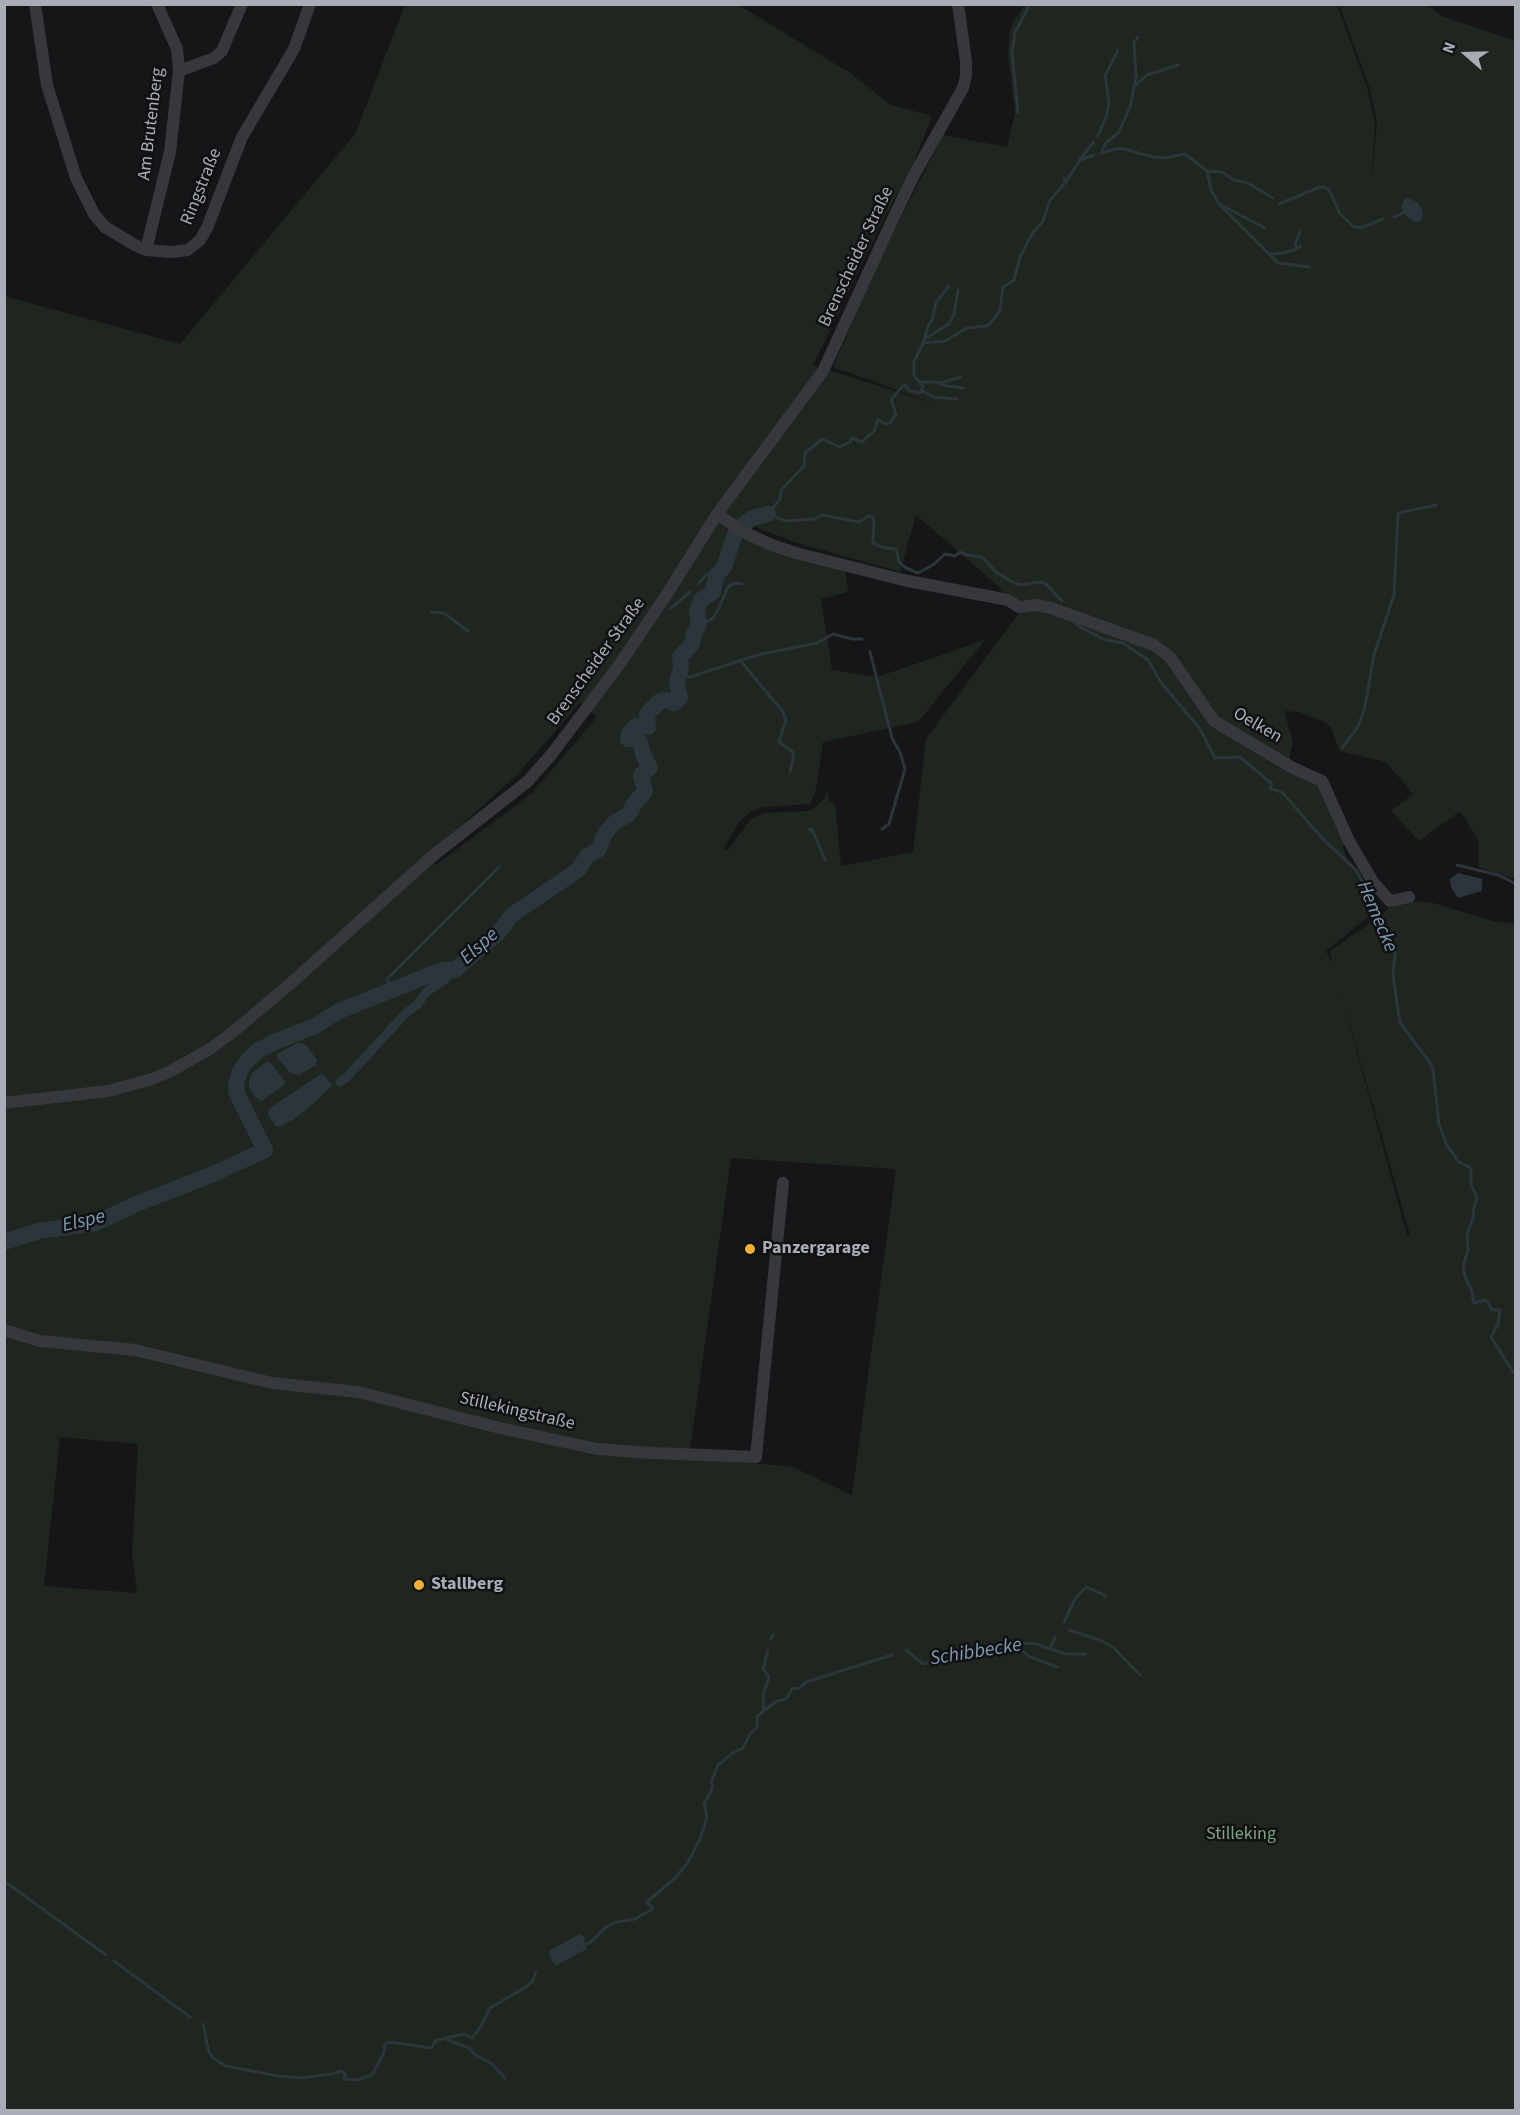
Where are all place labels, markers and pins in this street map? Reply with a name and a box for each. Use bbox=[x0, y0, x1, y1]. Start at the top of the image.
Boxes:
place label: Panzergarage bbox=[762, 1238, 870, 1260]
marker: Panzergarage bbox=[743, 1242, 757, 1256]
place label: Stallberg bbox=[431, 1574, 503, 1596]
marker: Stallberg bbox=[412, 1578, 426, 1592]

